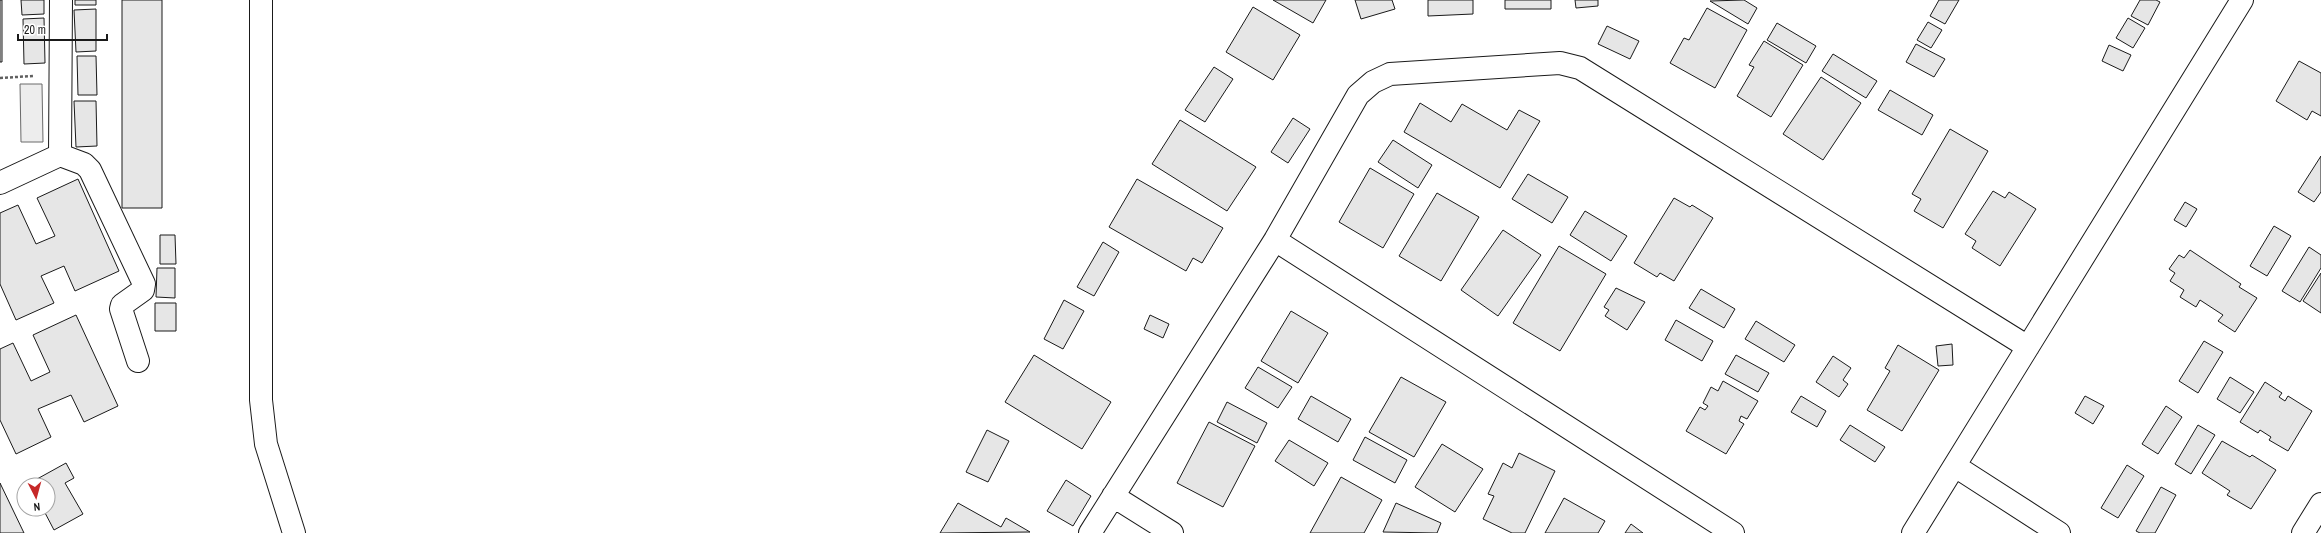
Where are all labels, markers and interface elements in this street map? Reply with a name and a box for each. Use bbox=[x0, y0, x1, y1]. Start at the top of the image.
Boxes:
scale bar bbox=[18, 16, 107, 42]
text: 20 m bbox=[24, 22, 46, 38]
north arrow bbox=[16, 477, 56, 517]
text: N bbox=[33, 500, 41, 514]

